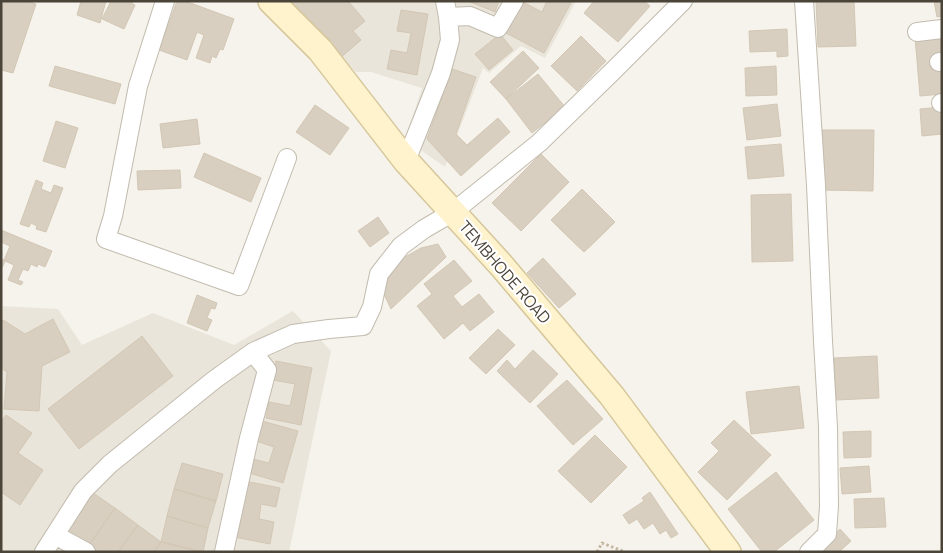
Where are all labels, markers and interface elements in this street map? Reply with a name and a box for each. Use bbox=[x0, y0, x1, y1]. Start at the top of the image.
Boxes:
street label: TEMBHODE ROAD bbox=[454, 216, 556, 328]

